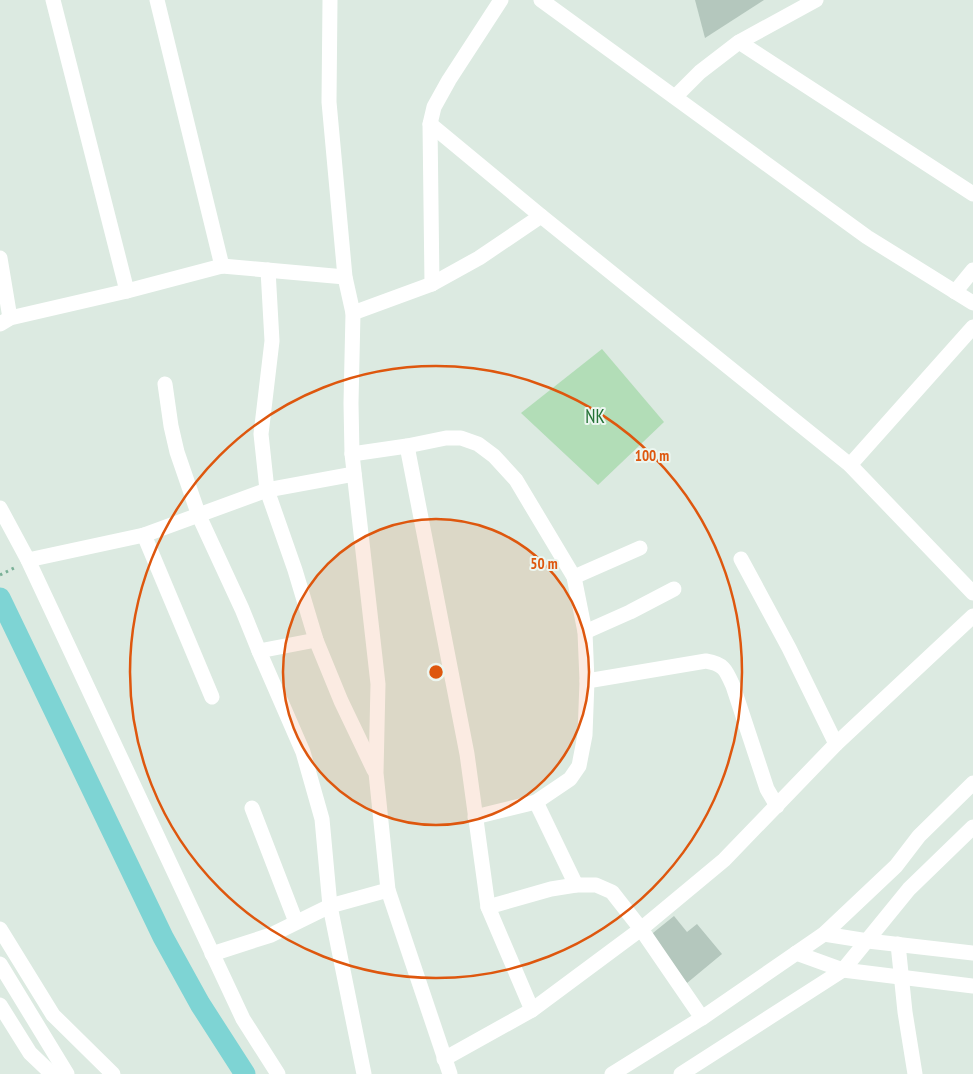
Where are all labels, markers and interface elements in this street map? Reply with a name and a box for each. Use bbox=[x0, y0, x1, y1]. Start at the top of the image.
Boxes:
park label: NK bbox=[585, 404, 605, 428]
text: 100 m bbox=[635, 446, 669, 465]
text: 50 m bbox=[530, 554, 558, 573]
centre of rings bbox=[427, 663, 445, 681]

